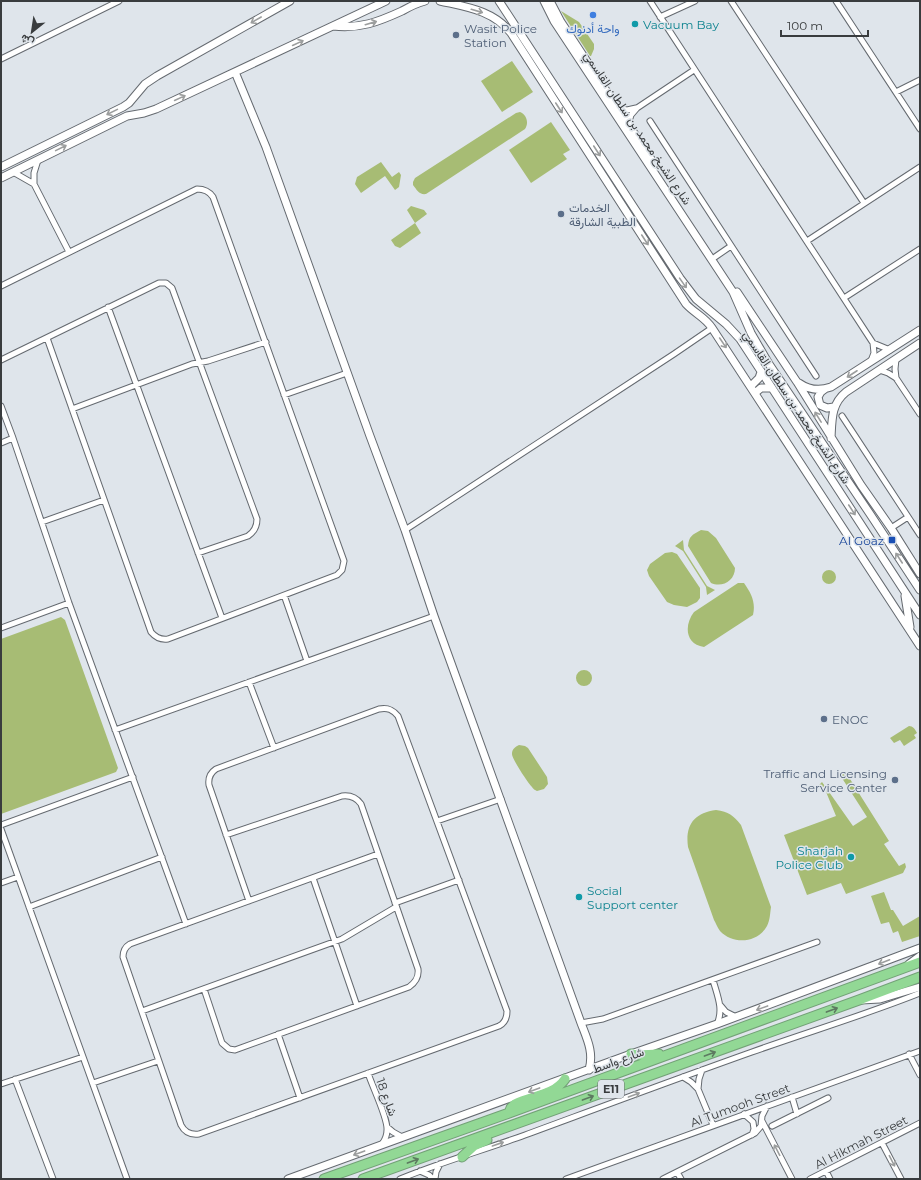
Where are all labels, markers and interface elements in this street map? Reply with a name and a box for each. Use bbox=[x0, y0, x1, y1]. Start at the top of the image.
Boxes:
one-way arrow bbox=[471, 8, 484, 15]
marker: واحة أدنوك bbox=[588, 10, 598, 20]
north arrow bbox=[12, 12, 52, 52]
scale bar bbox=[781, 12, 868, 38]
one-way arrow bbox=[250, 17, 262, 25]
place label: Vacuum Bay bbox=[643, 17, 719, 32]
text: 100 m bbox=[787, 18, 823, 33]
one-way arrow bbox=[364, 19, 377, 26]
marker: Vacuum Bay bbox=[630, 19, 640, 29]
place label: Wasit Police Station bbox=[464, 21, 537, 50]
place label: واحة أدنوك bbox=[566, 21, 620, 37]
marker: Wasit Police Station bbox=[451, 30, 461, 40]
text: ش bbox=[18, 31, 36, 50]
one-way arrow bbox=[291, 38, 303, 46]
street label: شارع الشيخ محمد بن سلطان القاسمي bbox=[578, 48, 695, 209]
one-way arrow bbox=[174, 94, 186, 101]
one-way arrow bbox=[555, 102, 563, 113]
one-way arrow bbox=[106, 109, 118, 116]
one-way arrow bbox=[55, 144, 67, 152]
one-way arrow bbox=[593, 145, 601, 157]
place label: الخدمات الطبية الشارقة bbox=[569, 200, 636, 230]
marker: الخدمات الطبية الشارقة bbox=[556, 209, 566, 219]
one-way arrow bbox=[641, 235, 649, 246]
one-way arrow bbox=[679, 278, 687, 289]
street label: شارع الشيخ محمد بن سلطان القاسمي bbox=[737, 327, 854, 488]
one-way arrow bbox=[719, 337, 727, 349]
one-way arrow bbox=[846, 371, 858, 379]
one-way arrow bbox=[814, 412, 822, 423]
one-way arrow bbox=[848, 504, 856, 515]
place label: Al Goaz bbox=[839, 533, 884, 548]
marker: Al Goaz bbox=[887, 535, 897, 545]
one-way arrow bbox=[895, 553, 903, 564]
place label: ENOC bbox=[832, 712, 869, 727]
marker: ENOC bbox=[819, 714, 829, 724]
place label: Traffic and Licensing Service Center bbox=[763, 766, 887, 795]
marker: Traffic and Licensing Service Center bbox=[890, 775, 900, 785]
place label: Sharjah Police Club bbox=[776, 843, 843, 872]
marker: Sharjah Police Club bbox=[846, 852, 856, 862]
place label: Social Support center bbox=[587, 883, 678, 912]
marker: Social Support center bbox=[574, 892, 584, 902]
one-way arrow bbox=[878, 959, 890, 967]
one-way arrow bbox=[756, 1004, 768, 1012]
one-way arrow bbox=[826, 1006, 839, 1013]
street label: شارع واسط bbox=[590, 1044, 647, 1078]
one-way arrow bbox=[704, 1050, 717, 1057]
street label: شارع 18 bbox=[371, 1076, 401, 1119]
road number: E11 bbox=[598, 1080, 624, 1098]
street label: Al Tumooh Street bbox=[688, 1080, 792, 1130]
one-way arrow bbox=[529, 1086, 541, 1094]
one-way arrow bbox=[627, 1091, 639, 1099]
one-way arrow bbox=[581, 1093, 593, 1101]
street label: Al Hikmah Street bbox=[812, 1112, 910, 1172]
one-way arrow bbox=[492, 1140, 504, 1148]
one-way arrow bbox=[773, 1144, 780, 1156]
one-way arrow bbox=[354, 1149, 366, 1157]
one-way arrow bbox=[889, 1155, 896, 1167]
one-way arrow bbox=[406, 1157, 419, 1164]

